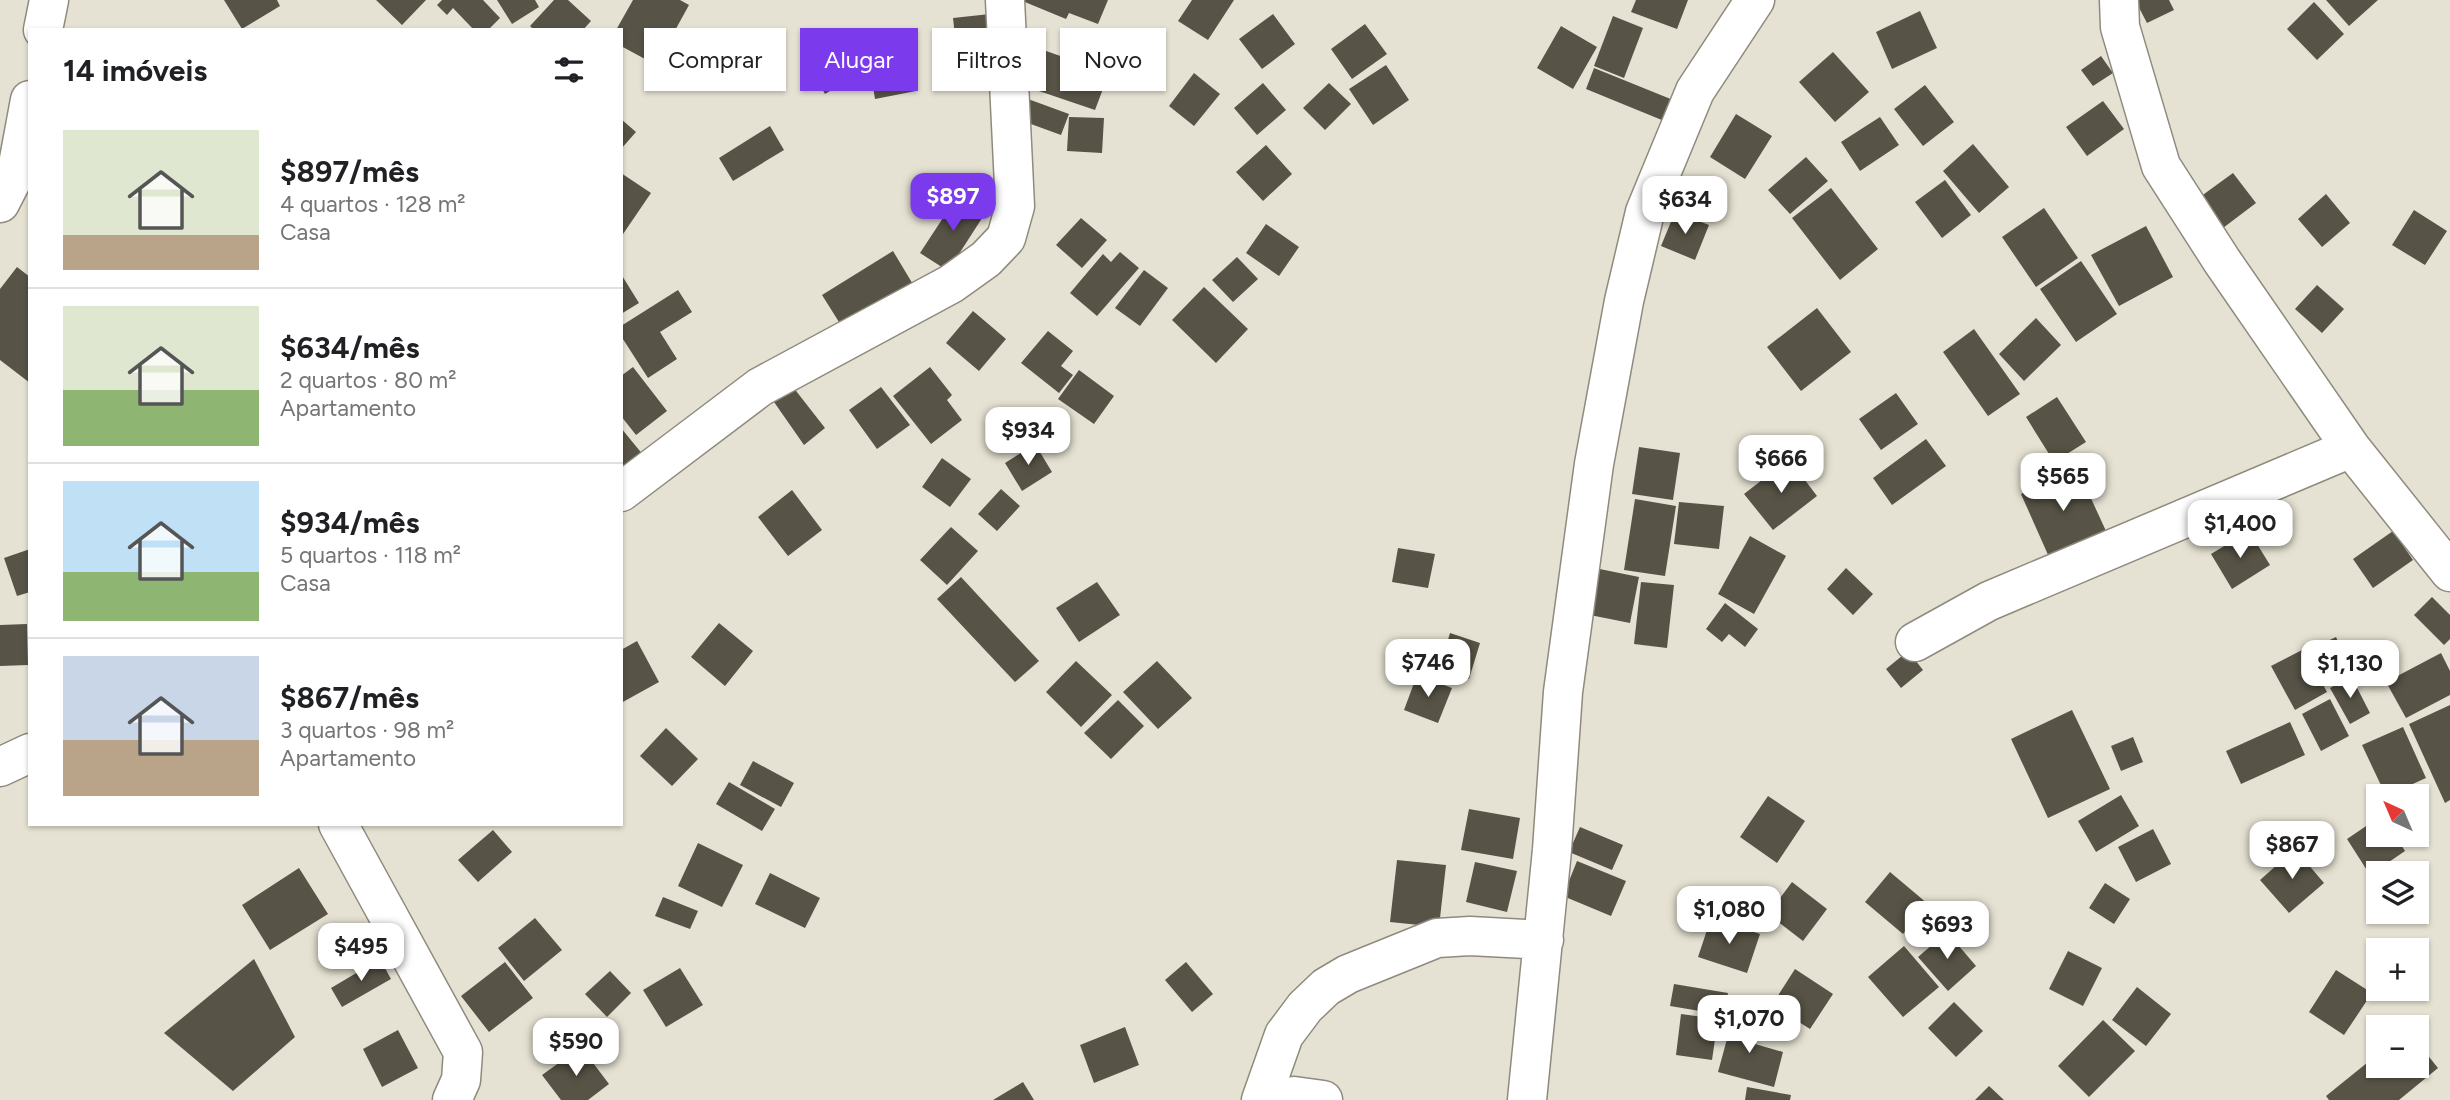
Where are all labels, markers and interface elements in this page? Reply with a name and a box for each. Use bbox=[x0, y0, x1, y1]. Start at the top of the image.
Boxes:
chip: Comprar bbox=[644, 28, 786, 91]
chip: Alugar bbox=[800, 28, 918, 91]
chip: Filtros bbox=[932, 28, 1046, 91]
chip: Novo bbox=[1060, 28, 1166, 91]
icon: filters bbox=[550, 51, 588, 89]
text: 14 imóveis bbox=[63, 52, 207, 89]
text: $897/mês bbox=[280, 153, 419, 190]
icon: home bbox=[119, 158, 203, 242]
pin: $897 bbox=[912, 174, 994, 233]
pin: $634 bbox=[1644, 176, 1726, 236]
text: $897 bbox=[927, 182, 979, 210]
text: $634 bbox=[1658, 185, 1712, 213]
text: 4 quartos · 128 m² bbox=[280, 190, 466, 218]
text: Casa bbox=[280, 218, 331, 246]
text: $634/mês bbox=[280, 329, 420, 366]
icon: home bbox=[119, 334, 203, 418]
text: 2 quartos · 80 m² bbox=[280, 366, 457, 394]
text: Apartamento bbox=[280, 394, 416, 422]
pin: $934 bbox=[987, 407, 1069, 467]
text: $934 bbox=[1001, 416, 1055, 444]
pin: $666 bbox=[1740, 435, 1822, 495]
text: $666 bbox=[1755, 444, 1807, 472]
pin: $565 bbox=[2022, 454, 2104, 513]
text: $565 bbox=[2037, 462, 2089, 490]
pin: $1,400 bbox=[2183, 500, 2297, 560]
text: $934/mês bbox=[280, 504, 420, 541]
icon: home bbox=[119, 509, 203, 593]
text: $1,400 bbox=[2204, 509, 2276, 537]
text: 5 quartos · 118 m² bbox=[280, 541, 461, 569]
text: Casa bbox=[280, 569, 331, 597]
pin: $746 bbox=[1387, 640, 1469, 699]
pin: $1,130 bbox=[2293, 640, 2407, 700]
text: $746 bbox=[1401, 648, 1455, 676]
text: $1,130 bbox=[2317, 649, 2383, 677]
text: $867/mês bbox=[280, 679, 419, 716]
icon: home bbox=[119, 684, 203, 768]
text: 3 quartos · 98 m² bbox=[280, 716, 454, 744]
text: Apartamento bbox=[280, 744, 416, 772]
north arrow bbox=[2366, 784, 2429, 847]
map controls bbox=[2366, 784, 2429, 1078]
pin: $867 bbox=[2251, 822, 2333, 881]
text: $867 bbox=[2266, 830, 2318, 858]
button: layers bbox=[2366, 861, 2429, 924]
pin: $1,080 bbox=[1672, 886, 1786, 946]
text: $1,080 bbox=[1693, 895, 1765, 923]
pin: $693 bbox=[1906, 902, 1988, 961]
text: $693 bbox=[1921, 910, 1973, 938]
pin: $495 bbox=[320, 923, 402, 983]
text: $495 bbox=[334, 932, 388, 960]
button: + bbox=[2366, 938, 2429, 1001]
pin: $1,070 bbox=[1692, 996, 1806, 1055]
text: $1,070 bbox=[1714, 1004, 1784, 1032]
button: − bbox=[2366, 1015, 2429, 1078]
pin: $590 bbox=[535, 1018, 617, 1078]
text: $590 bbox=[549, 1027, 603, 1055]

